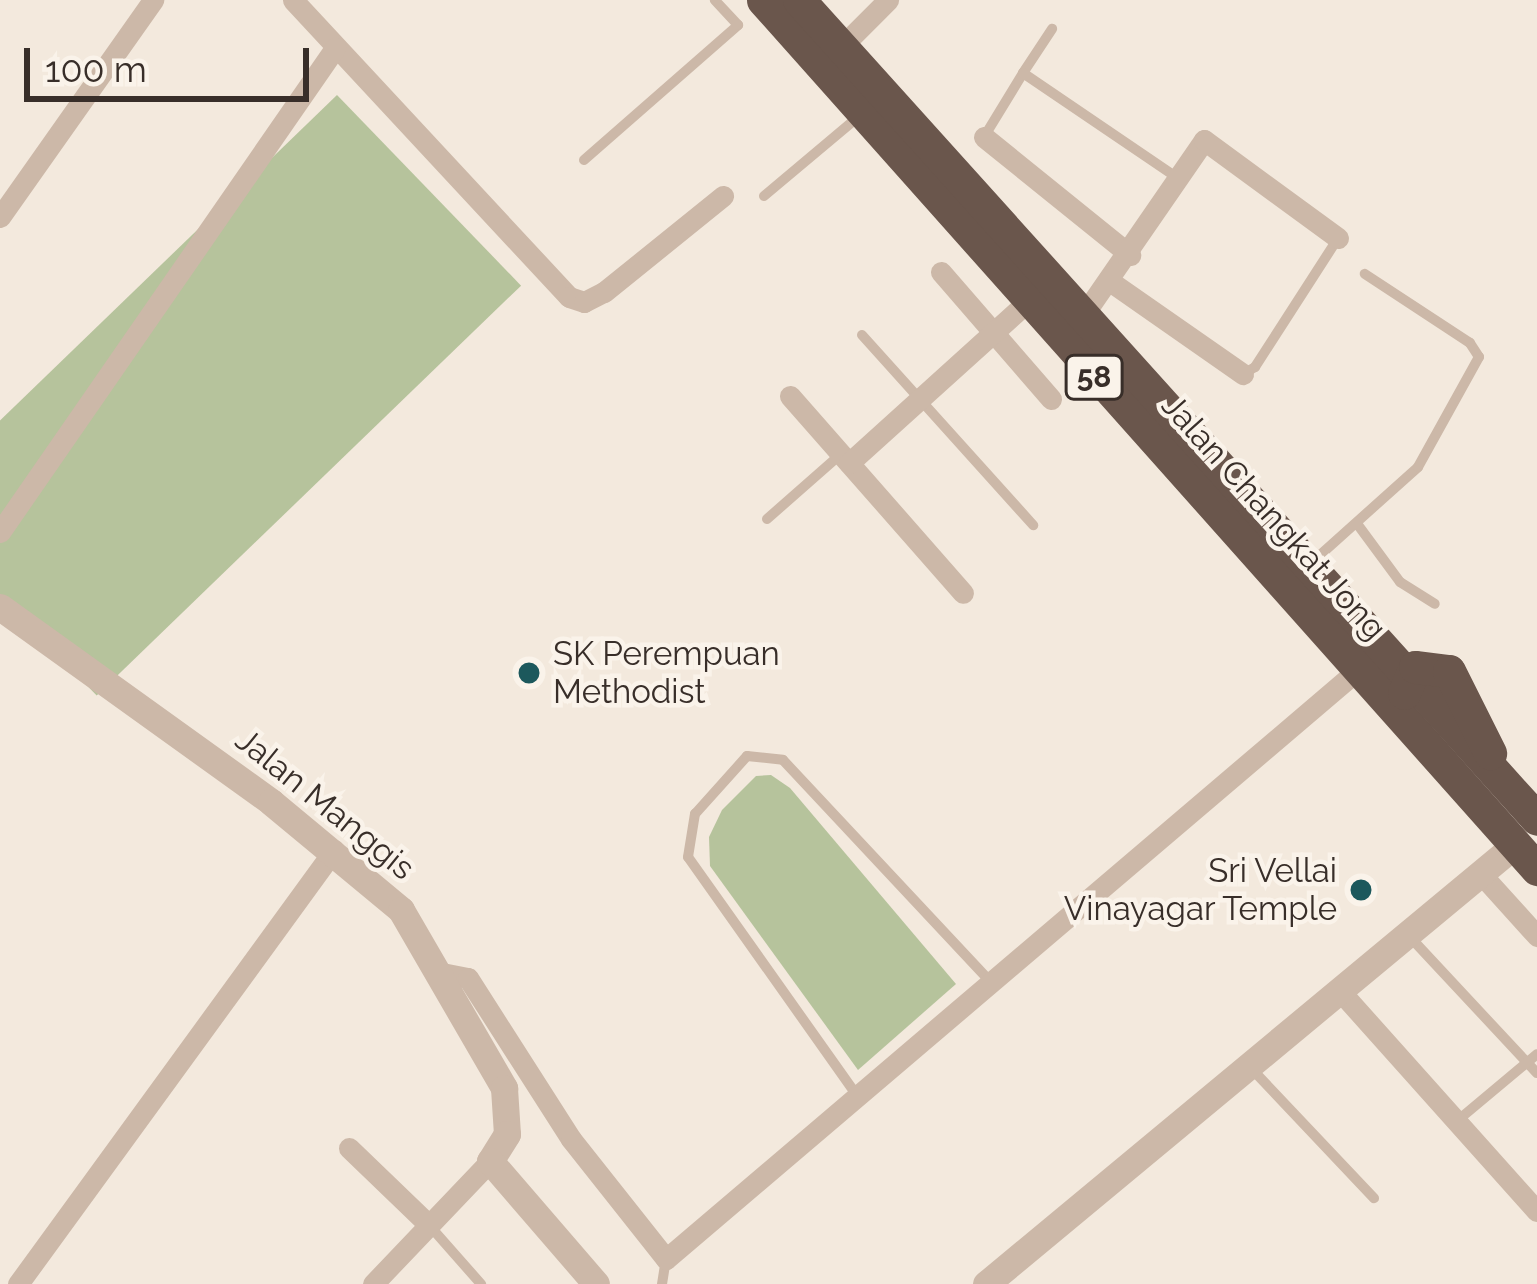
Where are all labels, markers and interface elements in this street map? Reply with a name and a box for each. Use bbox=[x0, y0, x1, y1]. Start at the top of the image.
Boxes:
scale bar bbox=[30, 24, 315, 98]
text: 100 m bbox=[45, 48, 147, 90]
road number: 58 bbox=[1064, 353, 1124, 401]
street label: Jalan Changkat Jong bbox=[1153, 386, 1395, 648]
place label: SK Perempuan Methodist bbox=[553, 634, 780, 712]
marker: SK Perempuan Methodist bbox=[516, 660, 542, 686]
street label: Jalan Manggis bbox=[228, 720, 422, 888]
place label: Sri Vellai Vinayagar Temple bbox=[1062, 851, 1337, 929]
marker: Sri Vellai Vinayagar Temple bbox=[1348, 877, 1374, 903]

